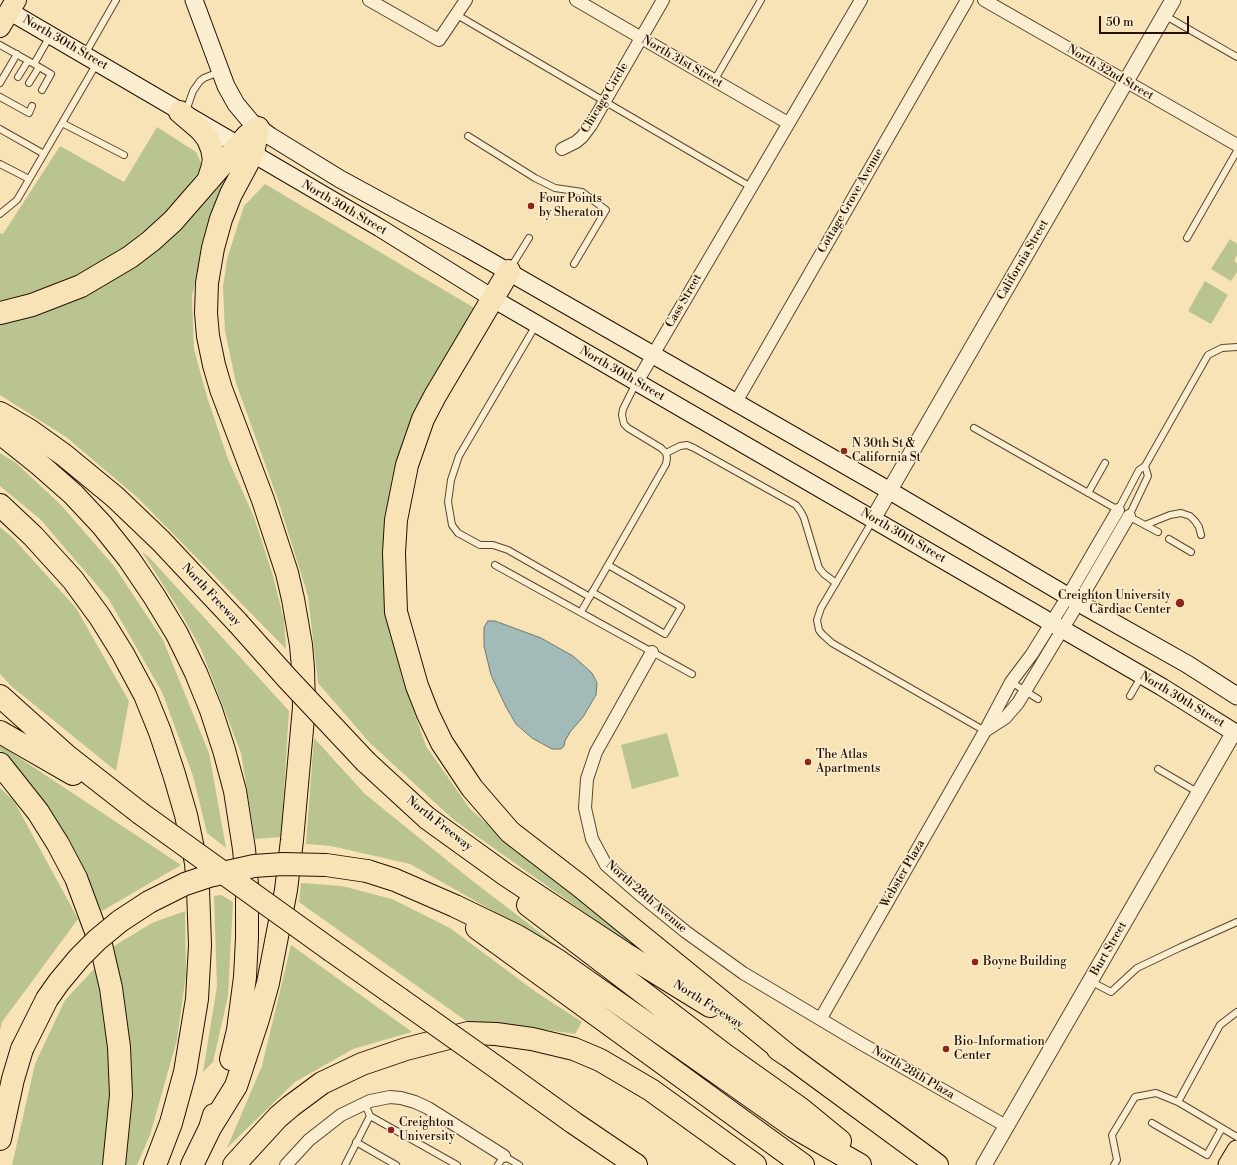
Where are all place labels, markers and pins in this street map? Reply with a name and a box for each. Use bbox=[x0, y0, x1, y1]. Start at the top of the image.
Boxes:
place label: Four Points by Sheraton bbox=[539, 192, 603, 220]
marker: Four Points by Sheraton bbox=[526, 201, 536, 211]
place label: N 30th St & California St bbox=[852, 437, 921, 465]
marker: N 30th St & California St bbox=[839, 446, 849, 456]
place label: Creighton University Cardiac Center bbox=[1058, 589, 1171, 617]
marker: Creighton University Cardiac Center bbox=[1174, 597, 1186, 609]
place label: The Atlas Apartments bbox=[816, 748, 880, 776]
marker: The Atlas Apartments bbox=[803, 757, 813, 767]
place label: Boyne Building bbox=[983, 955, 1066, 969]
marker: Boyne Building bbox=[970, 957, 980, 967]
place label: Bio-Information Center bbox=[954, 1035, 1045, 1063]
marker: Bio-Information Center bbox=[941, 1044, 951, 1054]
place label: Creighton University bbox=[399, 1116, 455, 1144]
marker: Creighton University bbox=[386, 1125, 396, 1135]

